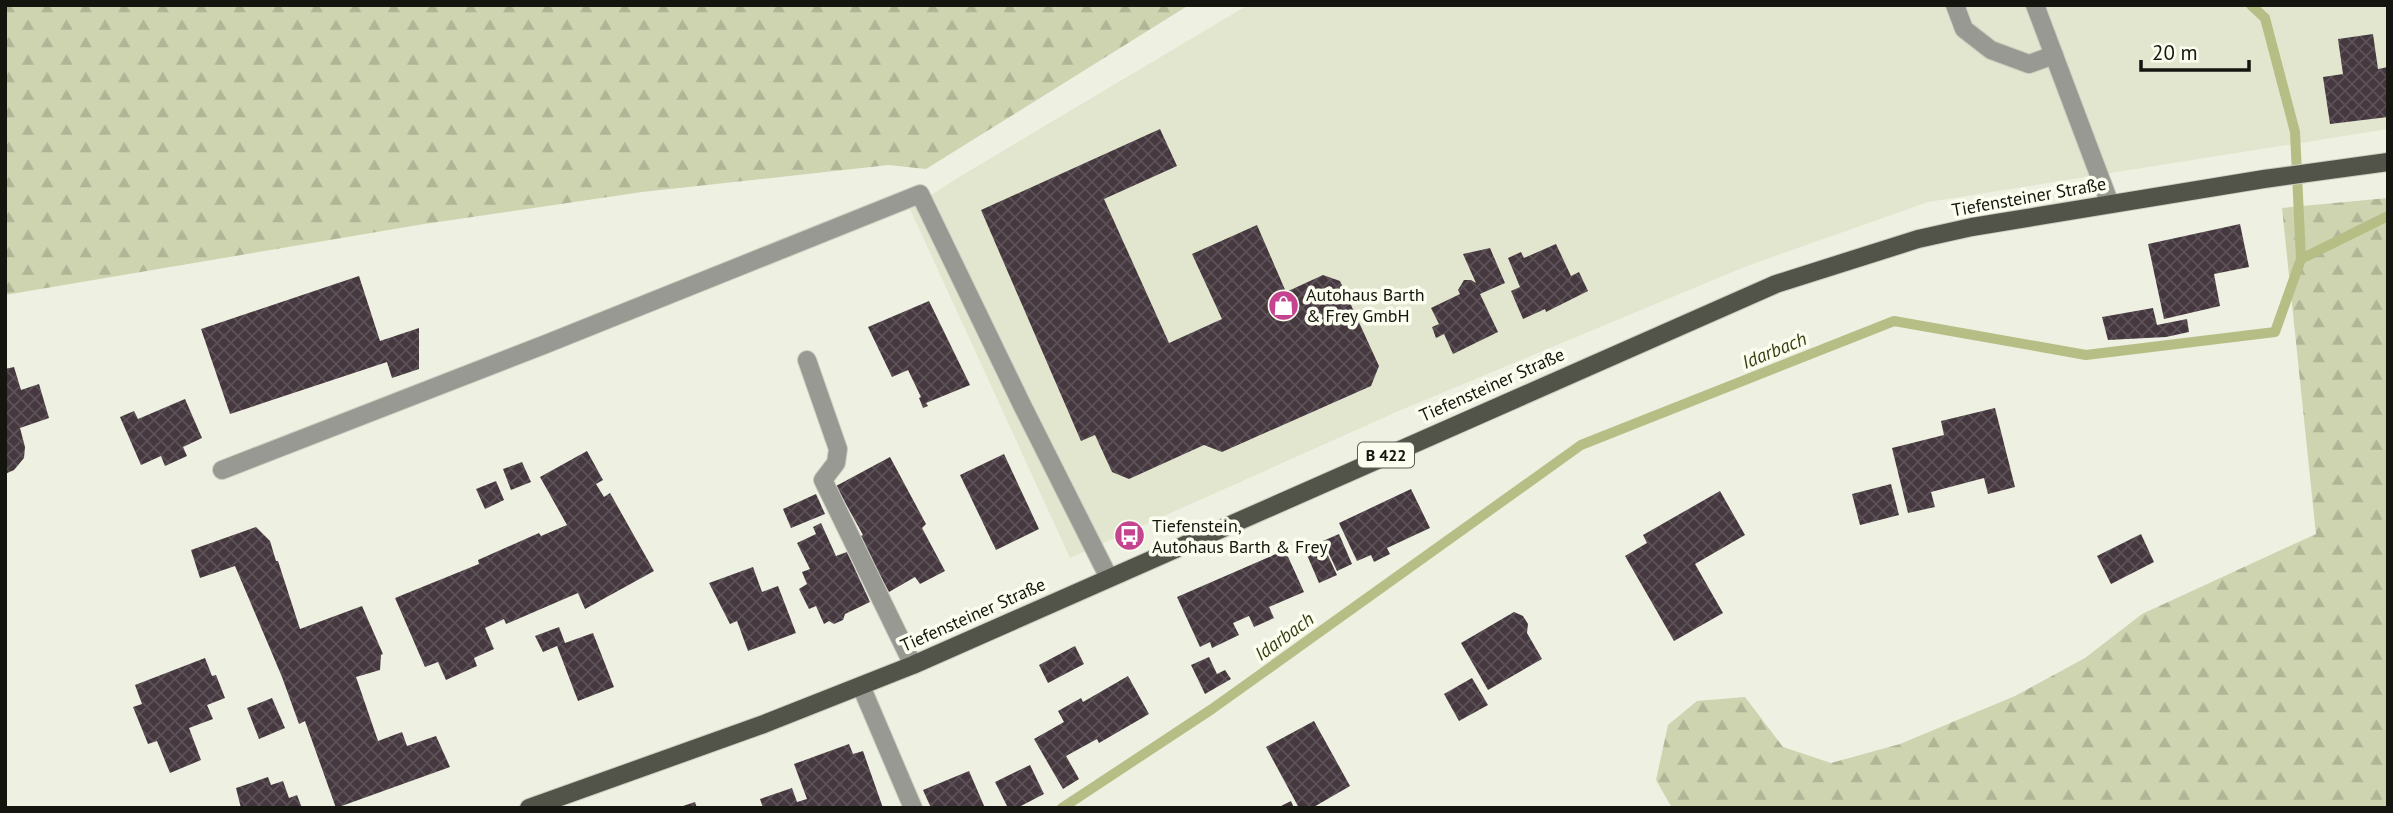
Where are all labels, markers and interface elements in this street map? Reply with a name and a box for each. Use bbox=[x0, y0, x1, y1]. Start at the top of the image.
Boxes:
scale bar bbox=[2141, 28, 2250, 72]
text: 20 m bbox=[2152, 39, 2198, 66]
street label: Tiefensteiner Straße bbox=[1950, 172, 2108, 221]
place label: Autohaus Barth & Frey GmbH bbox=[1306, 283, 1425, 327]
shop icon: Autohaus Barth & Frey GmbH bbox=[1266, 288, 1300, 322]
water label: Idarbach bbox=[1738, 326, 1810, 374]
street label: Tiefensteiner Straße bbox=[1416, 342, 1568, 427]
road number: B 422 bbox=[1358, 442, 1414, 468]
place label: Tiefenstein, Autohaus Barth & Frey bbox=[1152, 514, 1328, 558]
bus stop icon: Tiefenstein, Autohaus Barth & Frey bbox=[1112, 519, 1146, 553]
street label: Tiefensteiner Straße bbox=[897, 572, 1049, 657]
water label: Idarbach bbox=[1250, 606, 1318, 666]

